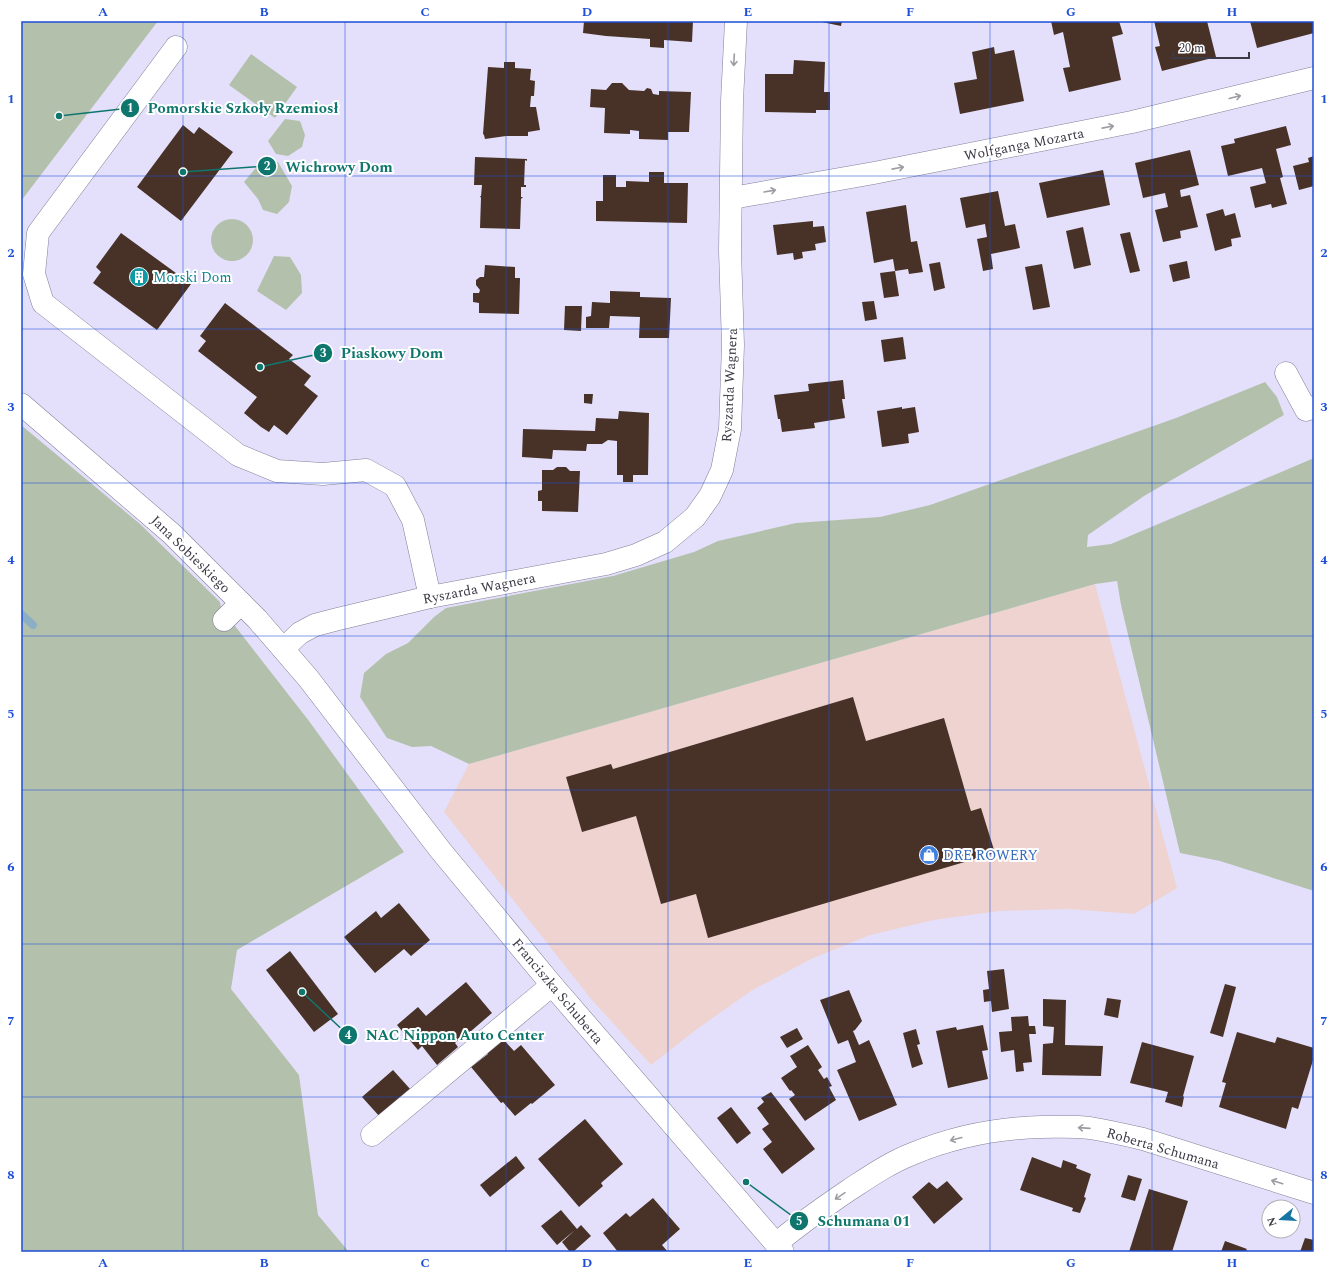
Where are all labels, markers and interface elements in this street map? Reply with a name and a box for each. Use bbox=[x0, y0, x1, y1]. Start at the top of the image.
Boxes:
text: A bbox=[98, 2, 108, 22]
text: B bbox=[259, 2, 269, 22]
text: C bbox=[420, 2, 430, 22]
text: D bbox=[582, 2, 592, 22]
text: E bbox=[744, 2, 753, 22]
text: F bbox=[906, 2, 914, 22]
text: G bbox=[1066, 2, 1076, 22]
text: H bbox=[1227, 2, 1238, 22]
scale bar bbox=[1173, 34, 1249, 60]
text: 20 m bbox=[1179, 39, 1204, 58]
one-way arrow bbox=[730, 53, 738, 66]
text: 1 bbox=[7, 89, 15, 109]
text: 1 bbox=[1320, 89, 1328, 109]
one-way arrow bbox=[1228, 93, 1241, 101]
callout: Pomorskie Szkoły Rzemiosł bbox=[120, 94, 347, 121]
text: Pomorskie Szkoły Rzemiosł bbox=[148, 97, 339, 120]
text: 1 bbox=[127, 99, 133, 118]
street label: Wolfganga Mozarta bbox=[962, 123, 1086, 166]
one-way arrow bbox=[1101, 123, 1114, 131]
callout: Wichrowy Dom bbox=[257, 153, 400, 180]
text: Wichrowy Dom bbox=[285, 156, 393, 179]
text: 2 bbox=[264, 157, 271, 176]
one-way arrow bbox=[891, 164, 904, 172]
one-way arrow bbox=[763, 187, 776, 195]
text: 2 bbox=[7, 243, 15, 263]
text: 2 bbox=[1320, 243, 1328, 263]
building icon: Morski Dom bbox=[128, 266, 150, 288]
place label: Morski Dom bbox=[153, 267, 231, 288]
street label: Ryszarda Wagnera bbox=[716, 327, 743, 443]
callout: Piaskowy Dom bbox=[313, 340, 451, 367]
text: Piaskowy Dom bbox=[341, 342, 444, 365]
text: 3 bbox=[320, 344, 327, 363]
text: 3 bbox=[7, 397, 15, 417]
text: 3 bbox=[1320, 397, 1328, 417]
street label: Jana Sobieskiego bbox=[146, 511, 235, 598]
text: 4 bbox=[7, 550, 15, 570]
text: 4 bbox=[1320, 550, 1328, 570]
street label: Ryszarda Wagnera bbox=[421, 567, 537, 610]
text: 5 bbox=[7, 704, 15, 724]
text: 5 bbox=[1320, 704, 1328, 724]
shop icon: DRE ROWERY bbox=[918, 844, 940, 866]
place label: DRE ROWERY bbox=[943, 845, 1038, 866]
text: 6 bbox=[7, 857, 15, 877]
text: 6 bbox=[1320, 857, 1328, 877]
street label: Franciszka Schuberta bbox=[507, 934, 608, 1049]
text: 7 bbox=[7, 1011, 15, 1031]
text: 7 bbox=[1320, 1011, 1328, 1031]
callout: NAC Nippon Auto Center bbox=[338, 1021, 553, 1048]
text: NAC Nippon Auto Center bbox=[366, 1024, 545, 1047]
text: 4 bbox=[345, 1026, 352, 1045]
street label: Roberta Schumana bbox=[1104, 1122, 1222, 1175]
one-way arrow bbox=[1078, 1125, 1091, 1132]
one-way arrow bbox=[949, 1136, 962, 1144]
text: 8 bbox=[7, 1165, 15, 1185]
text: 8 bbox=[1320, 1165, 1328, 1185]
one-way arrow bbox=[1271, 1177, 1283, 1185]
one-way arrow bbox=[834, 1192, 845, 1200]
north arrow bbox=[1261, 1199, 1301, 1239]
callout: Schumana 01 bbox=[789, 1207, 918, 1234]
text: Schumana 01 bbox=[818, 1210, 910, 1233]
text: 5 bbox=[796, 1212, 802, 1231]
text: N bbox=[1262, 1215, 1281, 1229]
text: A bbox=[98, 1253, 108, 1273]
text: B bbox=[259, 1253, 269, 1273]
text: C bbox=[420, 1253, 430, 1273]
text: D bbox=[582, 1253, 592, 1273]
text: E bbox=[744, 1253, 753, 1273]
text: F bbox=[906, 1253, 914, 1273]
text: G bbox=[1066, 1253, 1076, 1273]
text: H bbox=[1227, 1253, 1238, 1273]

